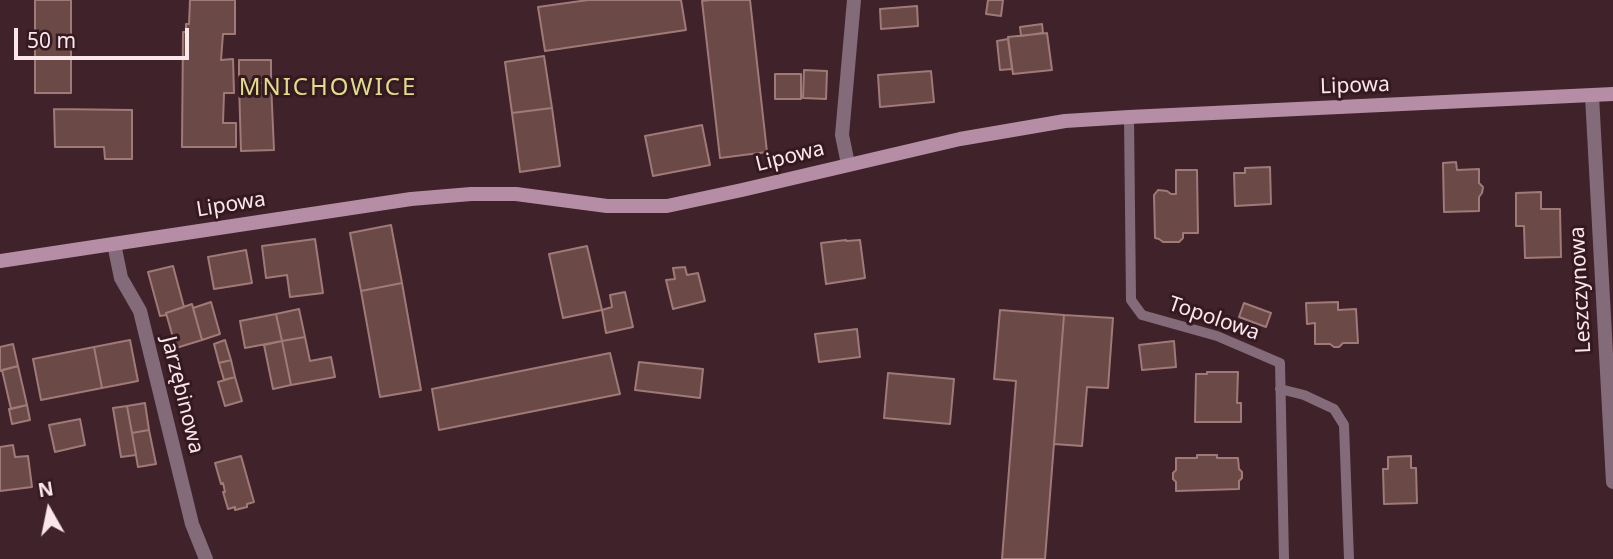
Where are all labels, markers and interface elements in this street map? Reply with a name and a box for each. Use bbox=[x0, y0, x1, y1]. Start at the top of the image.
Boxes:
scale bar bbox=[18, 14, 192, 58]
text: 50 m bbox=[27, 26, 76, 54]
street label: Lipowa bbox=[1320, 72, 1390, 100]
district label: MNICHOWICE bbox=[240, 74, 416, 102]
street label: Lipowa bbox=[753, 136, 827, 178]
street label: Lipowa bbox=[195, 187, 267, 223]
street label: Leszczynowa bbox=[1565, 226, 1597, 354]
street label: Topolowa bbox=[1165, 292, 1263, 346]
street label: Jarzębinowa bbox=[155, 334, 209, 456]
north arrow bbox=[14, 475, 84, 545]
text: N bbox=[36, 475, 55, 503]

